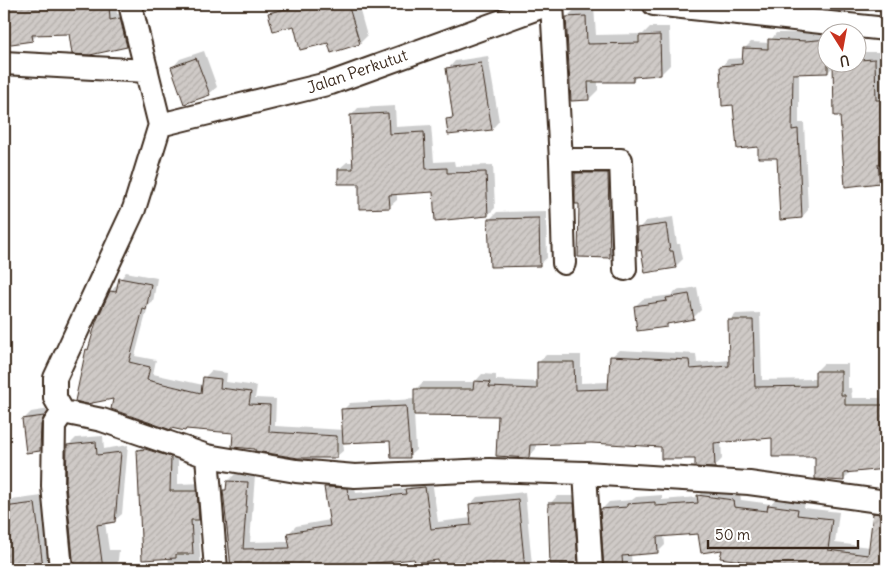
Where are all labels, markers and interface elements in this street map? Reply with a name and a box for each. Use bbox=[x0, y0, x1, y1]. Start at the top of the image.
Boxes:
north arrow bbox=[818, 22, 868, 72]
street label: Jalan Perkutut bbox=[304, 44, 410, 98]
text: U bbox=[838, 51, 851, 71]
scale bar bbox=[708, 518, 858, 550]
text: 50 m bbox=[715, 525, 750, 544]

